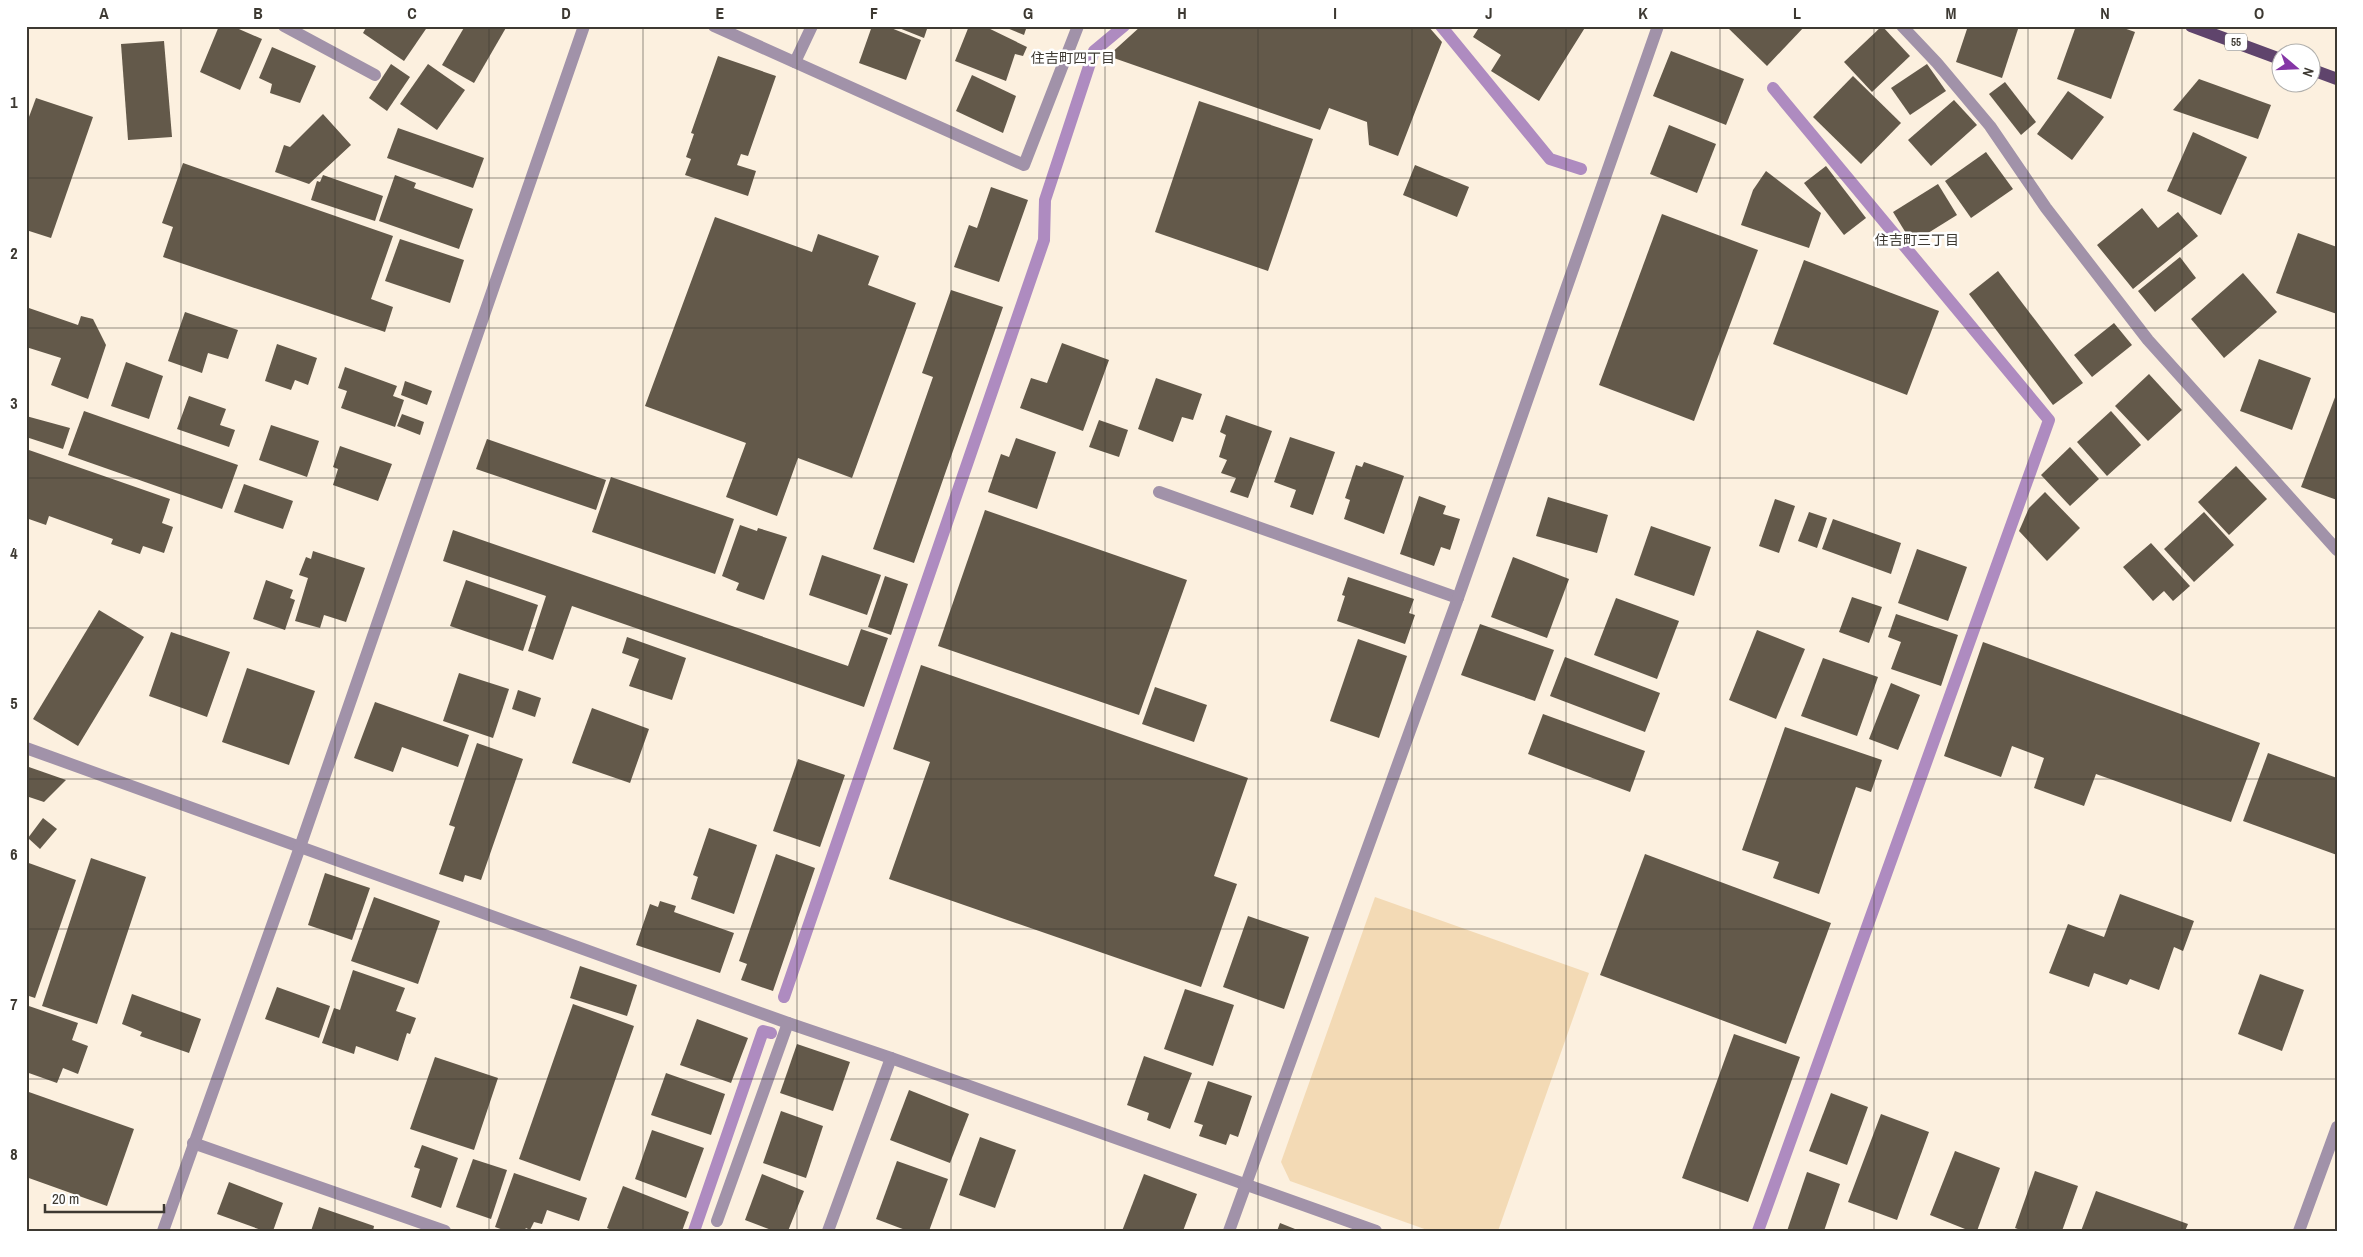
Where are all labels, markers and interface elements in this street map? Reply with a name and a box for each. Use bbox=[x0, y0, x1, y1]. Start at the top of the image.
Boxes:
text: A bbox=[99, 2, 109, 24]
text: B bbox=[253, 2, 263, 24]
text: C bbox=[407, 2, 417, 24]
text: D bbox=[561, 2, 571, 24]
text: E bbox=[716, 2, 725, 24]
text: F bbox=[870, 2, 878, 24]
text: G bbox=[1023, 2, 1033, 24]
text: H bbox=[1177, 2, 1187, 24]
text: I bbox=[1333, 2, 1337, 24]
text: J bbox=[1485, 2, 1493, 24]
text: K bbox=[1638, 2, 1648, 24]
text: L bbox=[1793, 2, 1801, 24]
text: M bbox=[1946, 2, 1957, 24]
text: N bbox=[2100, 2, 2110, 24]
text: O bbox=[2254, 2, 2264, 24]
road number: 55 bbox=[2225, 34, 2247, 51]
north arrow bbox=[2270, 42, 2320, 92]
district label: 住吉町四丁目 bbox=[1031, 49, 1115, 67]
text: N bbox=[2298, 65, 2318, 79]
text: 1 bbox=[10, 91, 18, 113]
district label: 住吉町三丁目 bbox=[1875, 231, 1959, 249]
text: 2 bbox=[10, 242, 18, 264]
text: 3 bbox=[10, 392, 18, 414]
text: 4 bbox=[10, 542, 18, 564]
text: 5 bbox=[10, 692, 18, 714]
text: 6 bbox=[10, 843, 18, 865]
text: 7 bbox=[10, 993, 18, 1015]
text: 8 bbox=[10, 1143, 18, 1165]
scale bar bbox=[45, 1182, 164, 1214]
text: 20 m bbox=[52, 1188, 79, 1209]

